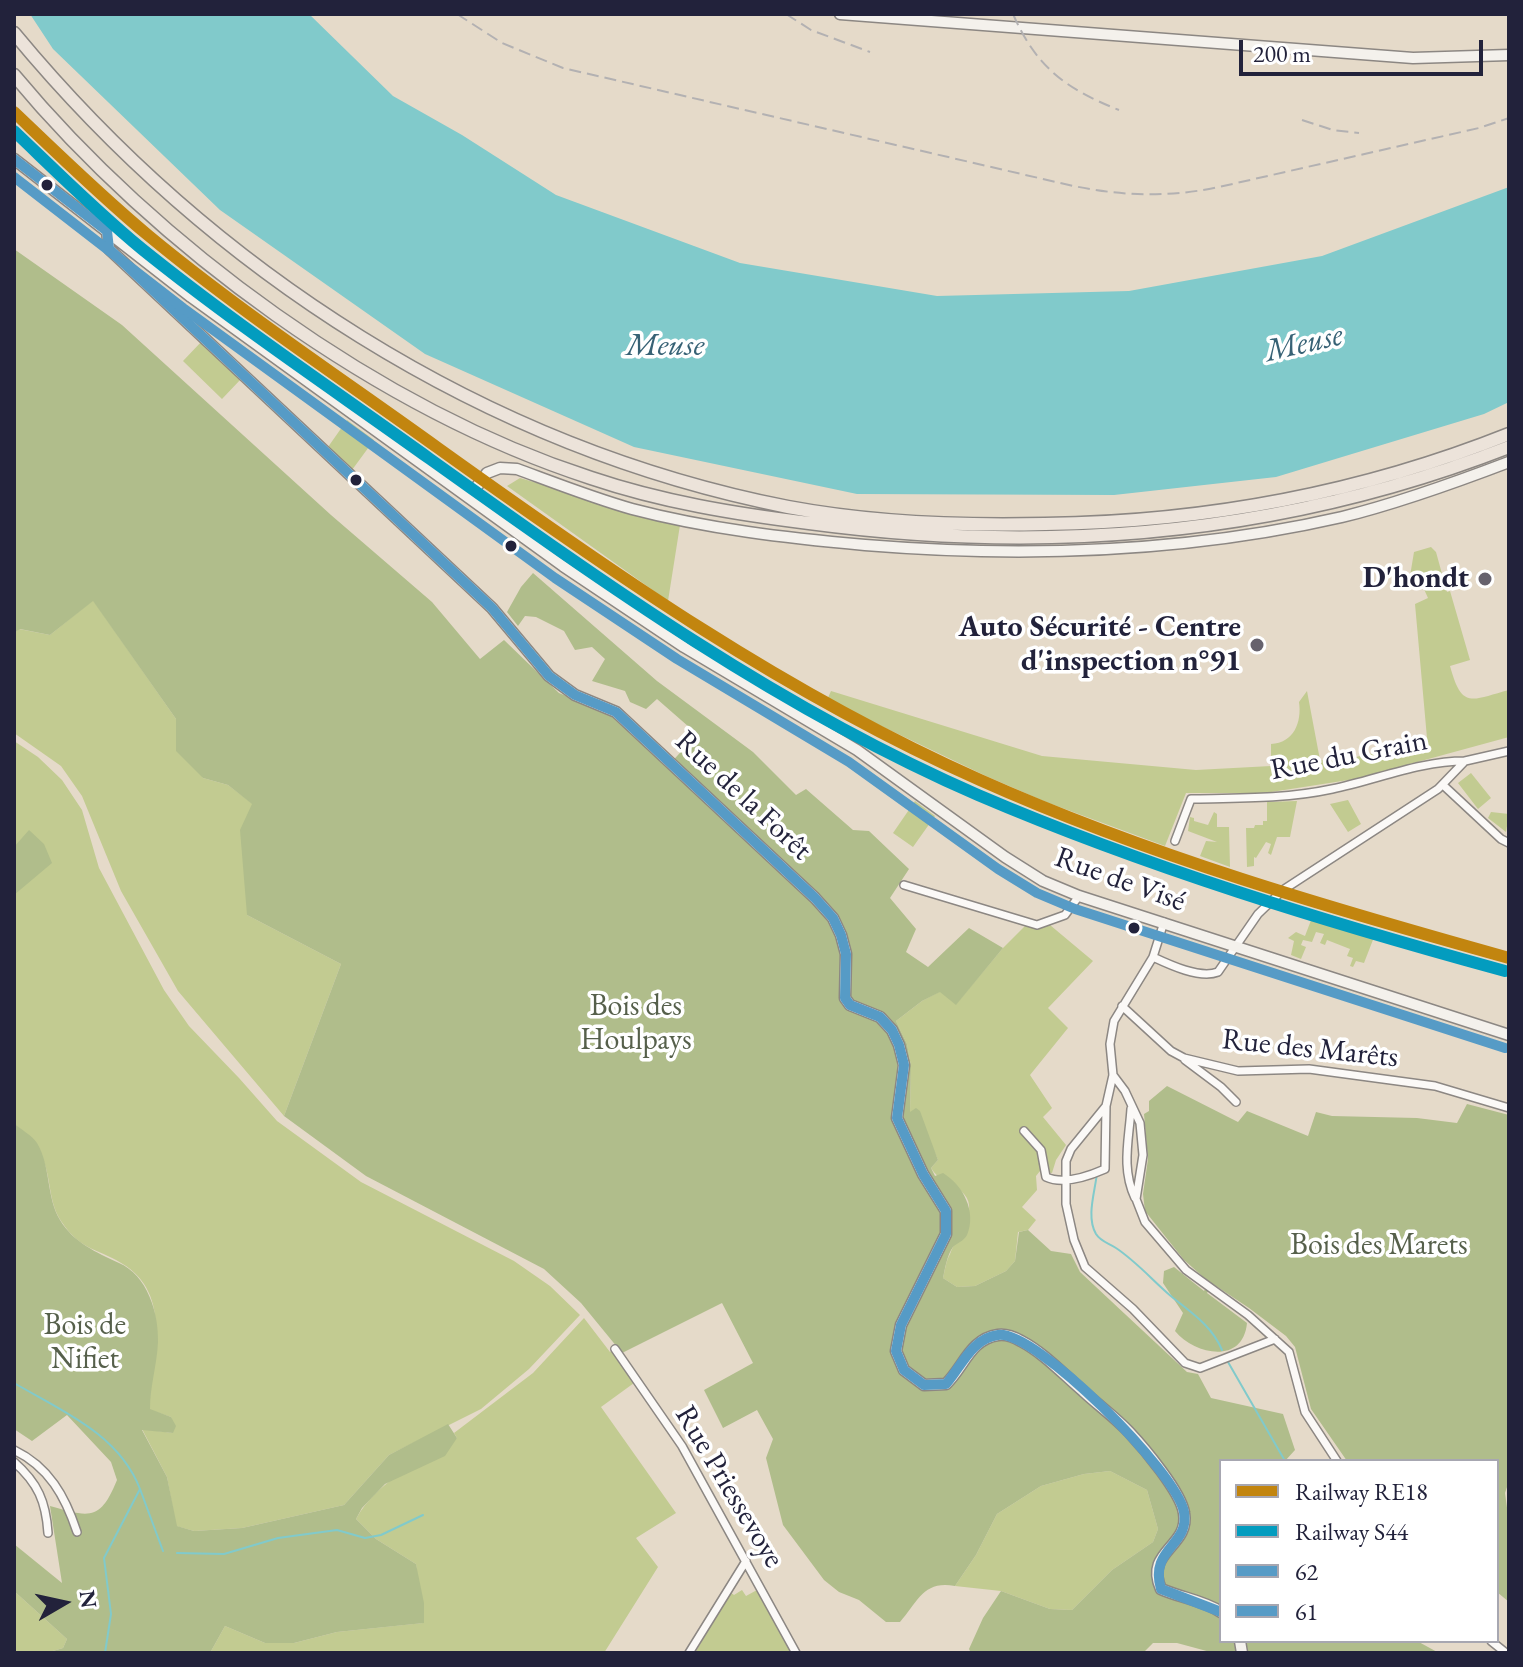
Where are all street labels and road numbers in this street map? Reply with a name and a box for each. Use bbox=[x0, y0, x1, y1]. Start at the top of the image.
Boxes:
street label: Rue du Grain bbox=[1268, 723, 1430, 789]
street label: Rue de la Forêt bbox=[667, 724, 819, 868]
street label: Rue de Visé bbox=[1050, 840, 1190, 920]
street label: Rue des Marêts bbox=[1220, 1022, 1400, 1076]
street label: Rue Priessevoye bbox=[667, 1400, 791, 1574]

